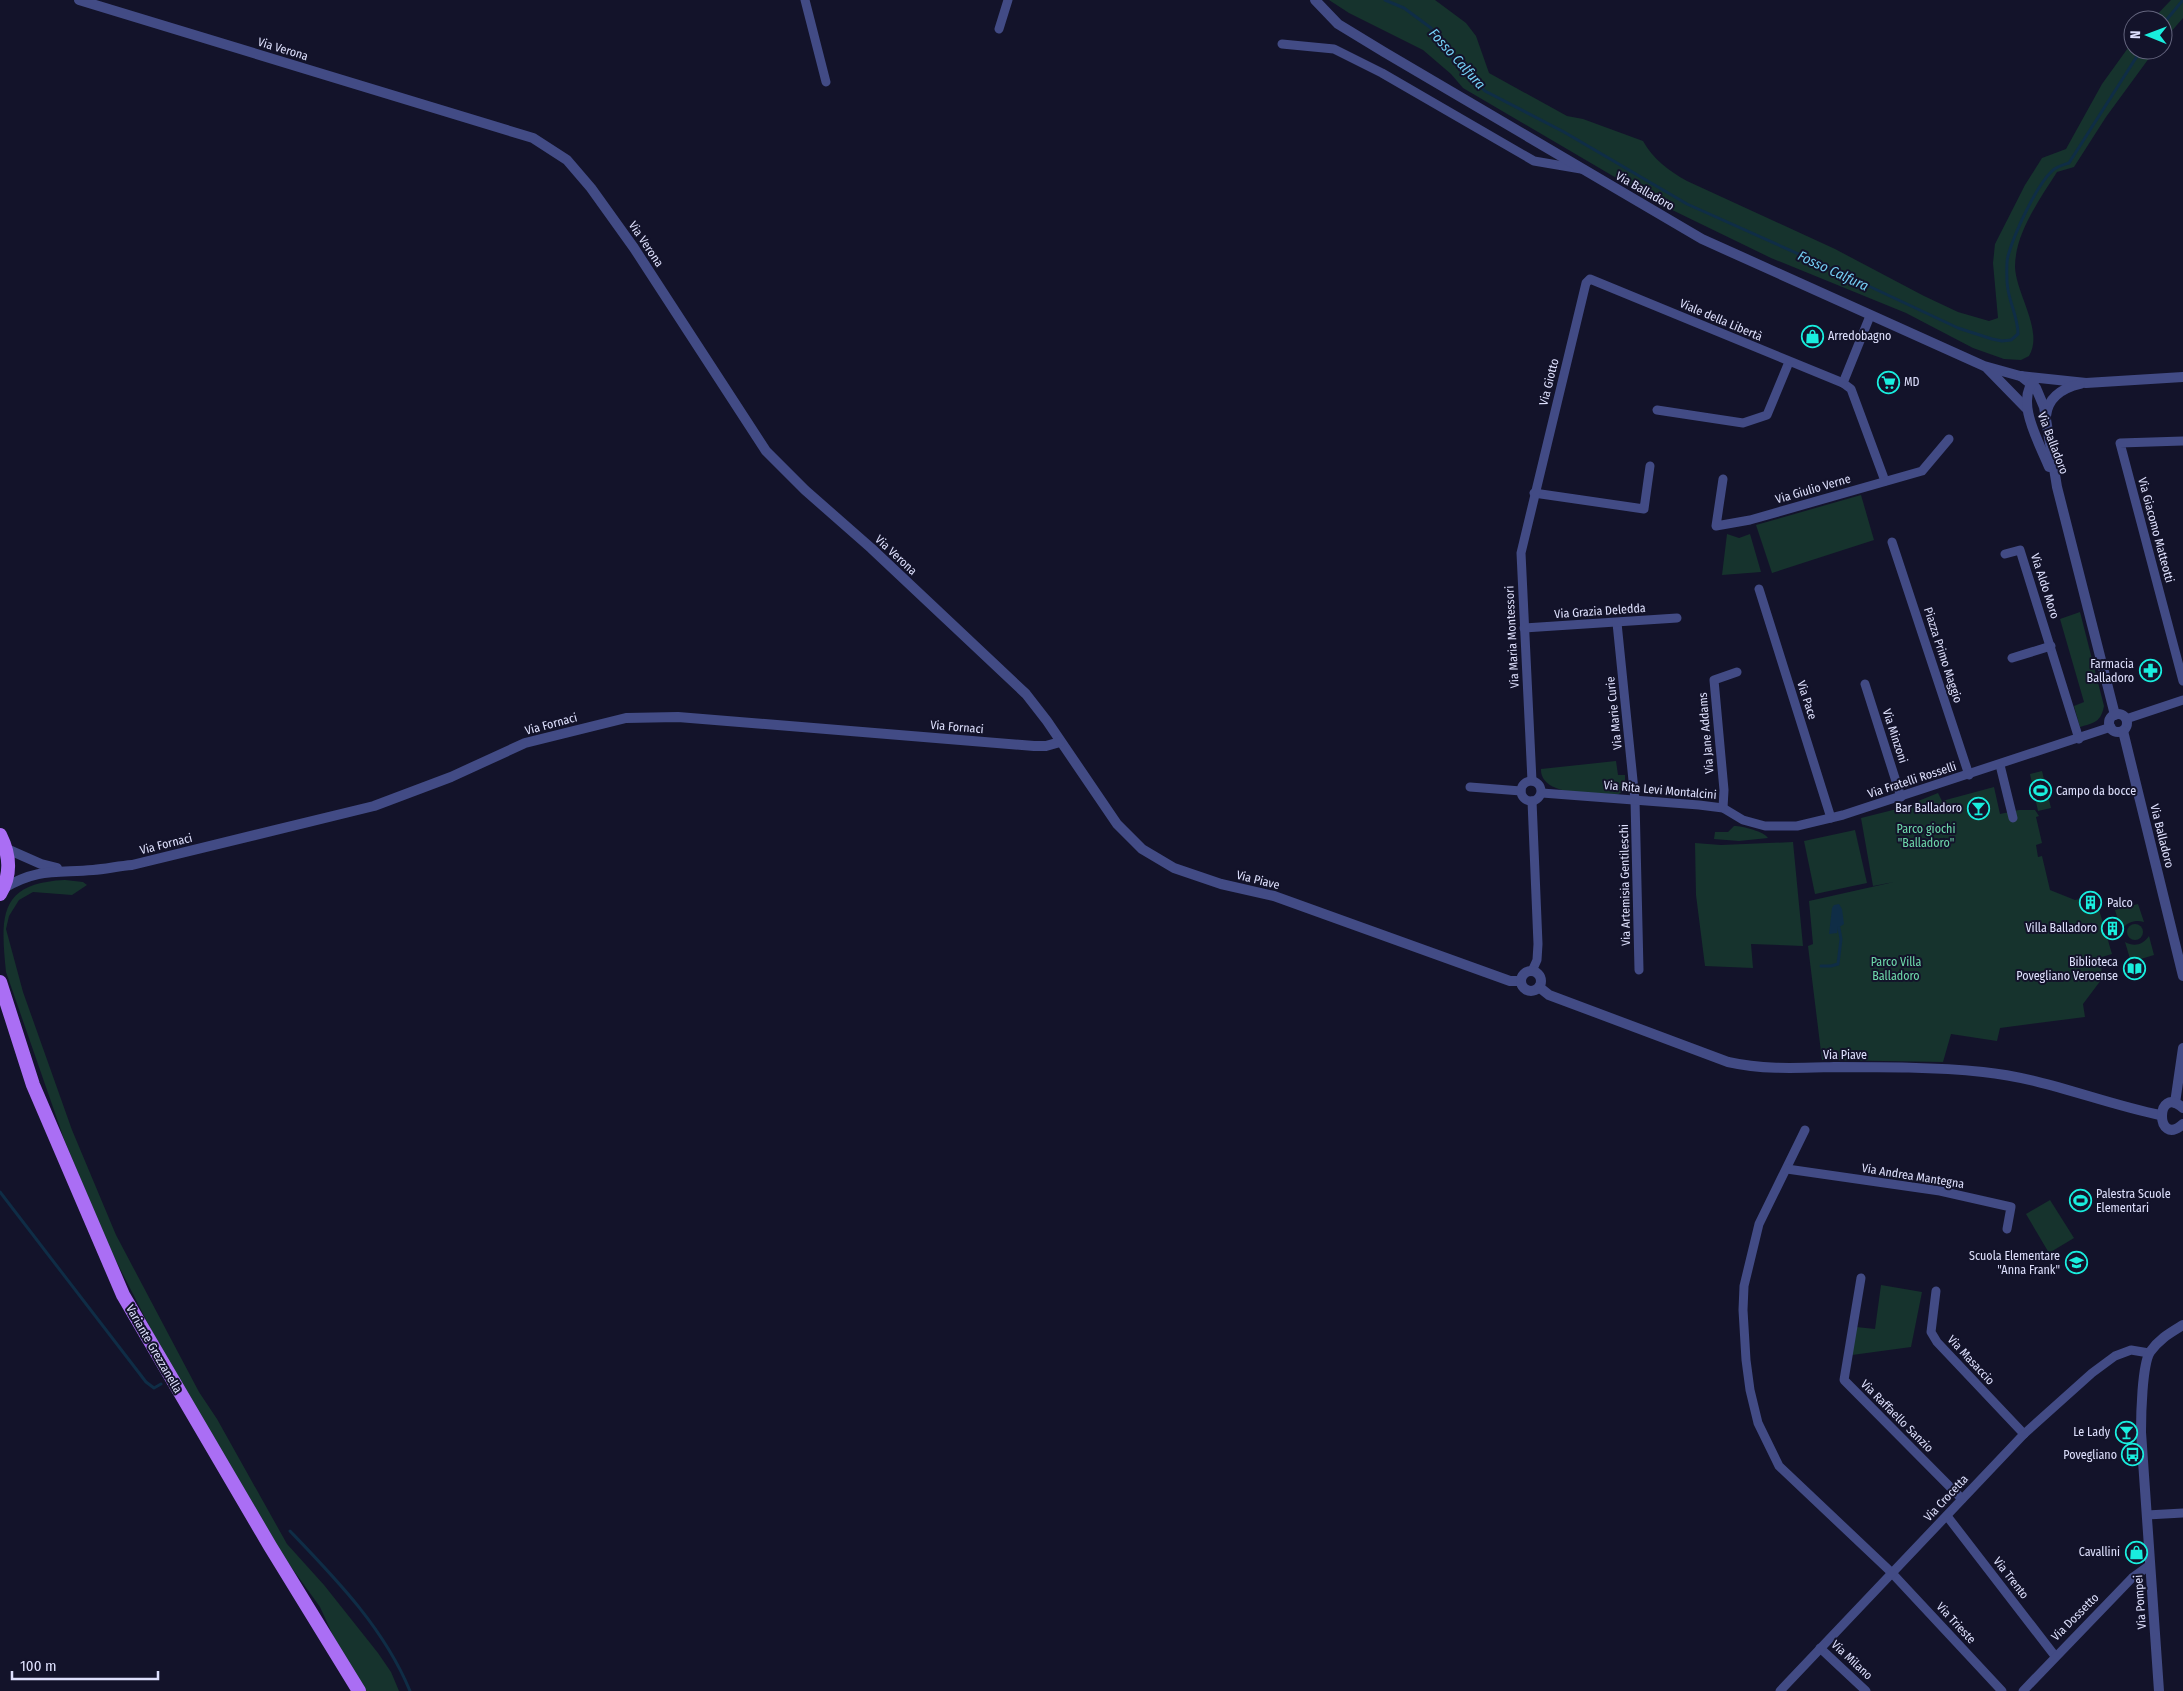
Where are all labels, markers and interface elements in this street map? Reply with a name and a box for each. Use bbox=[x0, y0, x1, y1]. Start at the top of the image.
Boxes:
north arrow bbox=[2123, 10, 2173, 60]
water label: Fosso Calfura bbox=[1425, 25, 1489, 93]
text: N bbox=[2127, 30, 2144, 39]
street label: Via Verona bbox=[256, 35, 310, 63]
street label: Via Balladoro bbox=[1613, 169, 1677, 213]
street label: Via Verona bbox=[626, 219, 666, 270]
water label: Fosso Calfura bbox=[1795, 247, 1871, 295]
street label: Viale della Libertà bbox=[1677, 296, 1765, 344]
shop icon: Arredobagno bbox=[1800, 324, 1824, 348]
place label: Arredobagno bbox=[1828, 329, 1891, 343]
street label: Via Giotto bbox=[1536, 357, 1562, 407]
supermarket icon: MD bbox=[1876, 370, 1900, 394]
place label: MD bbox=[1904, 375, 1920, 389]
street label: Via Balladoro bbox=[2035, 410, 2071, 476]
street label: Via Giulio Verne bbox=[1774, 472, 1852, 506]
street label: Via Giacomo Matteotti bbox=[2135, 476, 2177, 584]
street label: Via Verona bbox=[872, 532, 920, 578]
street label: Via Aldo Moro bbox=[2028, 552, 2062, 620]
street label: Via Maria Montessori bbox=[1502, 585, 1522, 689]
street label: Via Grazia Deledda bbox=[1554, 601, 1646, 621]
street label: Piazza Primo Maggio bbox=[1921, 605, 1965, 705]
place label: Farmacia Balladoro bbox=[2087, 657, 2134, 685]
pharmacy icon: Farmacia Balladoro bbox=[2138, 659, 2162, 683]
street label: Via Marie Curie bbox=[1603, 676, 1625, 750]
street label: Via Pace bbox=[1794, 679, 1820, 721]
street label: Via Jane Addams bbox=[1695, 692, 1717, 774]
street label: Via Minzoni bbox=[1880, 707, 1910, 765]
street label: Via Fornaci bbox=[523, 710, 579, 738]
street label: Via Fornaci bbox=[930, 718, 984, 736]
street label: Via Fratelli Rosselli bbox=[1866, 759, 1958, 801]
street label: Via Rita Levi Montalcini bbox=[1603, 778, 1717, 802]
sports icon: Campo da bocce bbox=[2028, 779, 2052, 803]
place label: Campo da bocce bbox=[2056, 784, 2136, 798]
bar icon: Bar Balladoro bbox=[1966, 796, 1990, 820]
place label: Bar Balladoro bbox=[1895, 801, 1962, 815]
street label: Via Balladoro bbox=[2147, 803, 2177, 869]
park label: Parco giochi "Balladoro" bbox=[1897, 822, 1955, 850]
street label: Via Artemisia Gentileschi bbox=[1617, 824, 1633, 946]
street label: Via Fornaci bbox=[138, 831, 194, 857]
street label: Via Piave bbox=[1235, 868, 1281, 892]
building icon: Palco bbox=[2079, 891, 2103, 915]
place label: Palco bbox=[2107, 896, 2133, 910]
building icon: Villa Balladoro bbox=[2101, 916, 2125, 940]
place label: Villa Balladoro bbox=[2026, 921, 2097, 935]
park label: Parco Villa Balladoro bbox=[1871, 955, 1921, 983]
place label: Biblioteca Povegliano Veroense bbox=[2016, 955, 2118, 983]
library icon: Biblioteca Povegliano Veroense bbox=[2122, 957, 2146, 981]
street label: Via Piave bbox=[1823, 1048, 1867, 1062]
street label: Via Andrea Mantegna bbox=[1861, 1161, 1965, 1191]
place label: Palestra Scuole Elementari bbox=[2096, 1187, 2171, 1215]
sports icon: Palestra Scuole Elementari bbox=[2068, 1189, 2092, 1213]
place label: Scuola Elementare "Anna Frank" bbox=[1969, 1249, 2060, 1277]
school or university icon: Scuola Elementare "Anna Frank" bbox=[2064, 1251, 2088, 1275]
street label: Variante Grezzanella bbox=[123, 1302, 185, 1396]
street label: Via Masaccio bbox=[1945, 1332, 1997, 1388]
street label: Via Raffaello Sanzio bbox=[1858, 1377, 1936, 1455]
bar icon: Le Lady bbox=[2114, 1420, 2138, 1444]
place label: Le Lady bbox=[2073, 1425, 2111, 1439]
bus stop icon: Povegliano bbox=[2121, 1443, 2145, 1467]
place label: Povegliano bbox=[2063, 1448, 2117, 1462]
street label: Via Crocetta bbox=[1921, 1472, 1971, 1524]
shop icon: Cavallini bbox=[2124, 1540, 2148, 1564]
place label: Cavallini bbox=[2079, 1545, 2120, 1559]
street label: Via Trento bbox=[1990, 1554, 2032, 1602]
street label: Via Pompei bbox=[2131, 1574, 2149, 1630]
street label: Via Dossetto bbox=[2048, 1590, 2102, 1644]
street label: Via Trieste bbox=[1934, 1600, 1979, 1646]
street label: Via Milano bbox=[1829, 1637, 1875, 1683]
scale bar bbox=[12, 1648, 159, 1680]
text: 100 m bbox=[20, 1657, 57, 1675]

